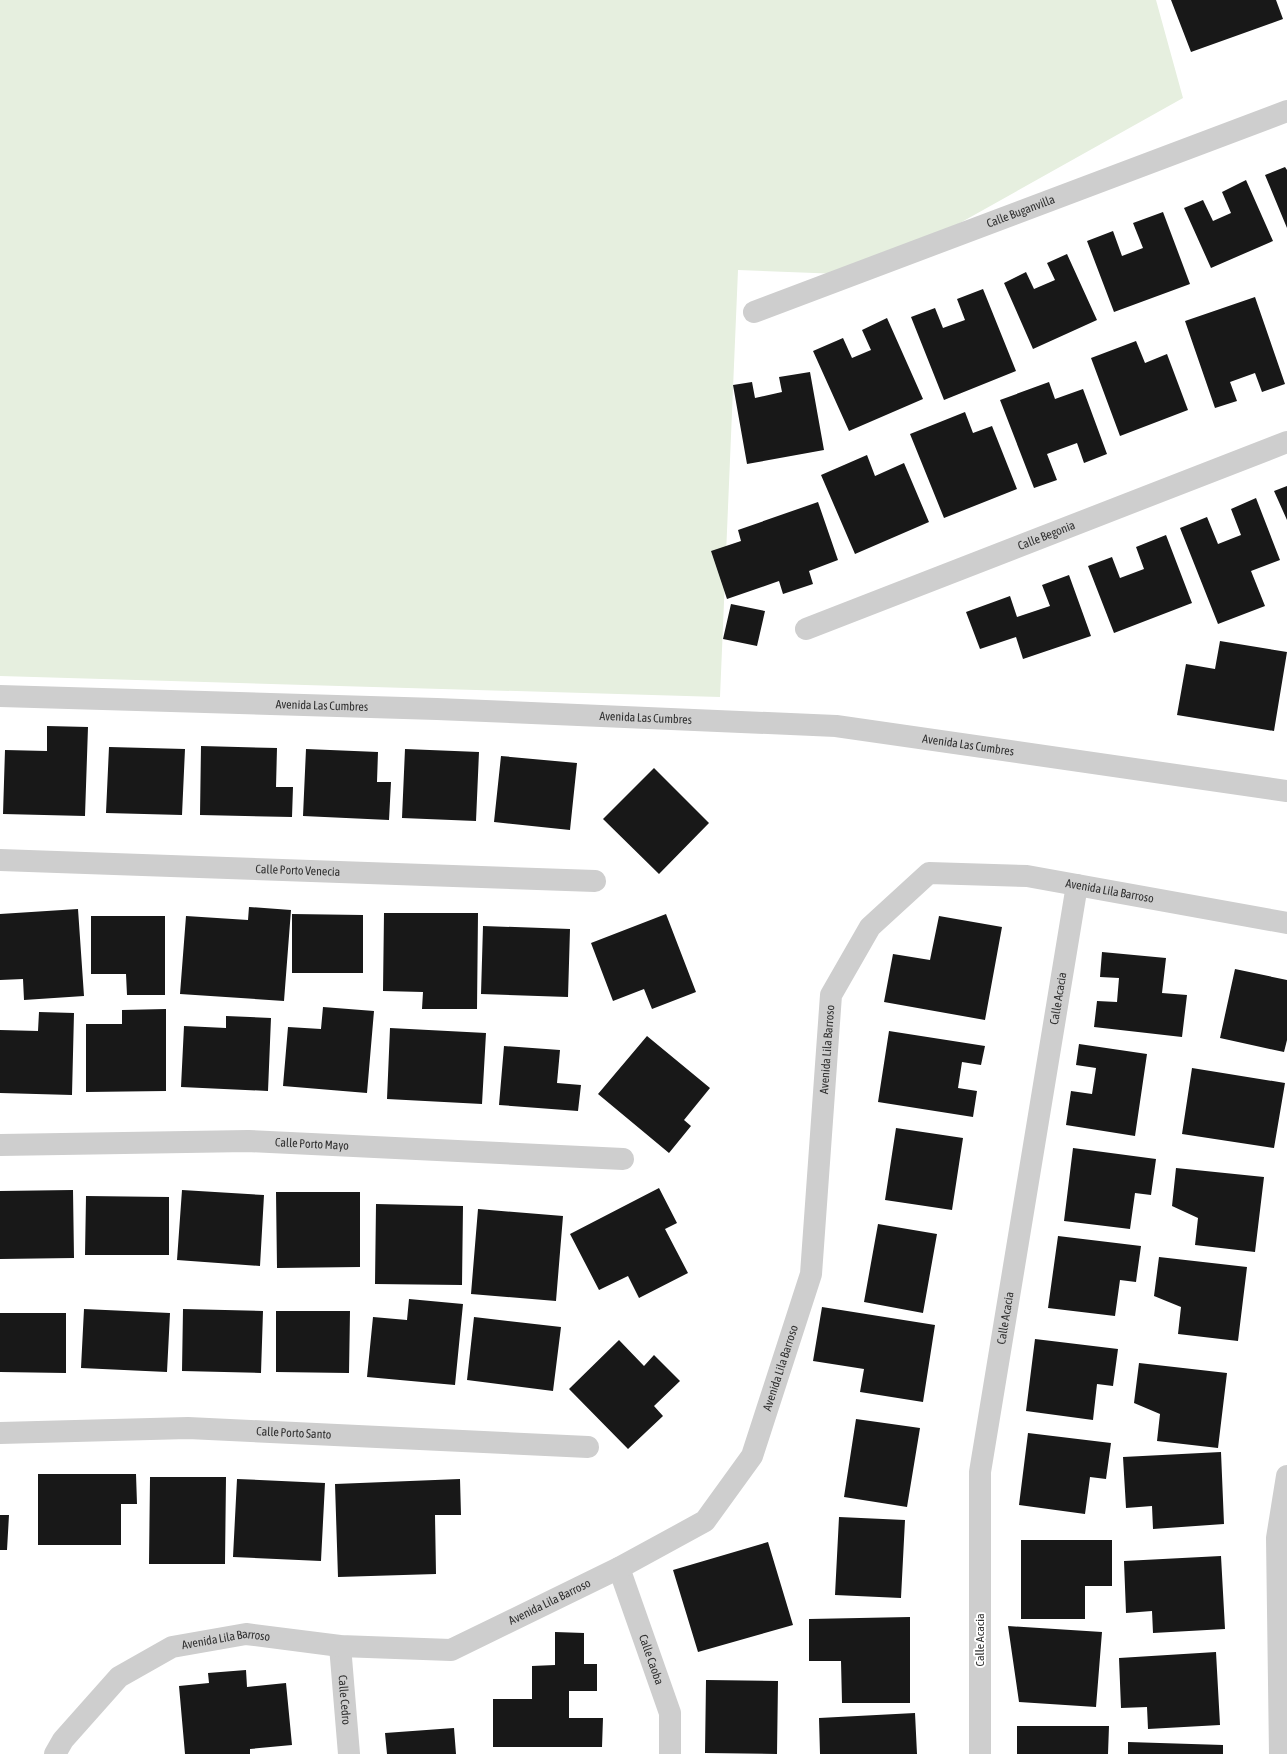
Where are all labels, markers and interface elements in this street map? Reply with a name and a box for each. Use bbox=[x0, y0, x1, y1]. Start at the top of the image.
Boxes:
street label: Calle Buganvilla bbox=[985, 192, 1057, 231]
street label: Calle Begonia bbox=[1016, 518, 1077, 553]
street label: Avenida Las Cumbres bbox=[275, 697, 368, 714]
street label: Avenida Las Cumbres bbox=[599, 709, 692, 727]
street label: Avenida Las Cumbres bbox=[921, 731, 1015, 759]
street label: Calle Porto Venecia bbox=[255, 862, 340, 879]
street label: Avenida Lila Barroso bbox=[1064, 876, 1155, 906]
street label: Calle Acacia bbox=[1047, 971, 1069, 1026]
street label: Avenida Lila Barroso bbox=[817, 1004, 837, 1094]
street label: Calle Porto Mayo bbox=[275, 1135, 350, 1153]
street label: Calle Acacia bbox=[994, 1291, 1017, 1345]
street label: Avenida Lila Barroso bbox=[760, 1323, 801, 1413]
street label: Calle Porto Santo bbox=[256, 1424, 332, 1442]
street label: Avenida Lila Barroso bbox=[506, 1576, 593, 1628]
street label: Calle Acacia bbox=[973, 1614, 987, 1667]
street label: Avenida Lila Barroso bbox=[181, 1627, 271, 1652]
street label: Calle Caoba bbox=[636, 1633, 666, 1686]
street label: Calle Cedro bbox=[335, 1674, 354, 1726]

